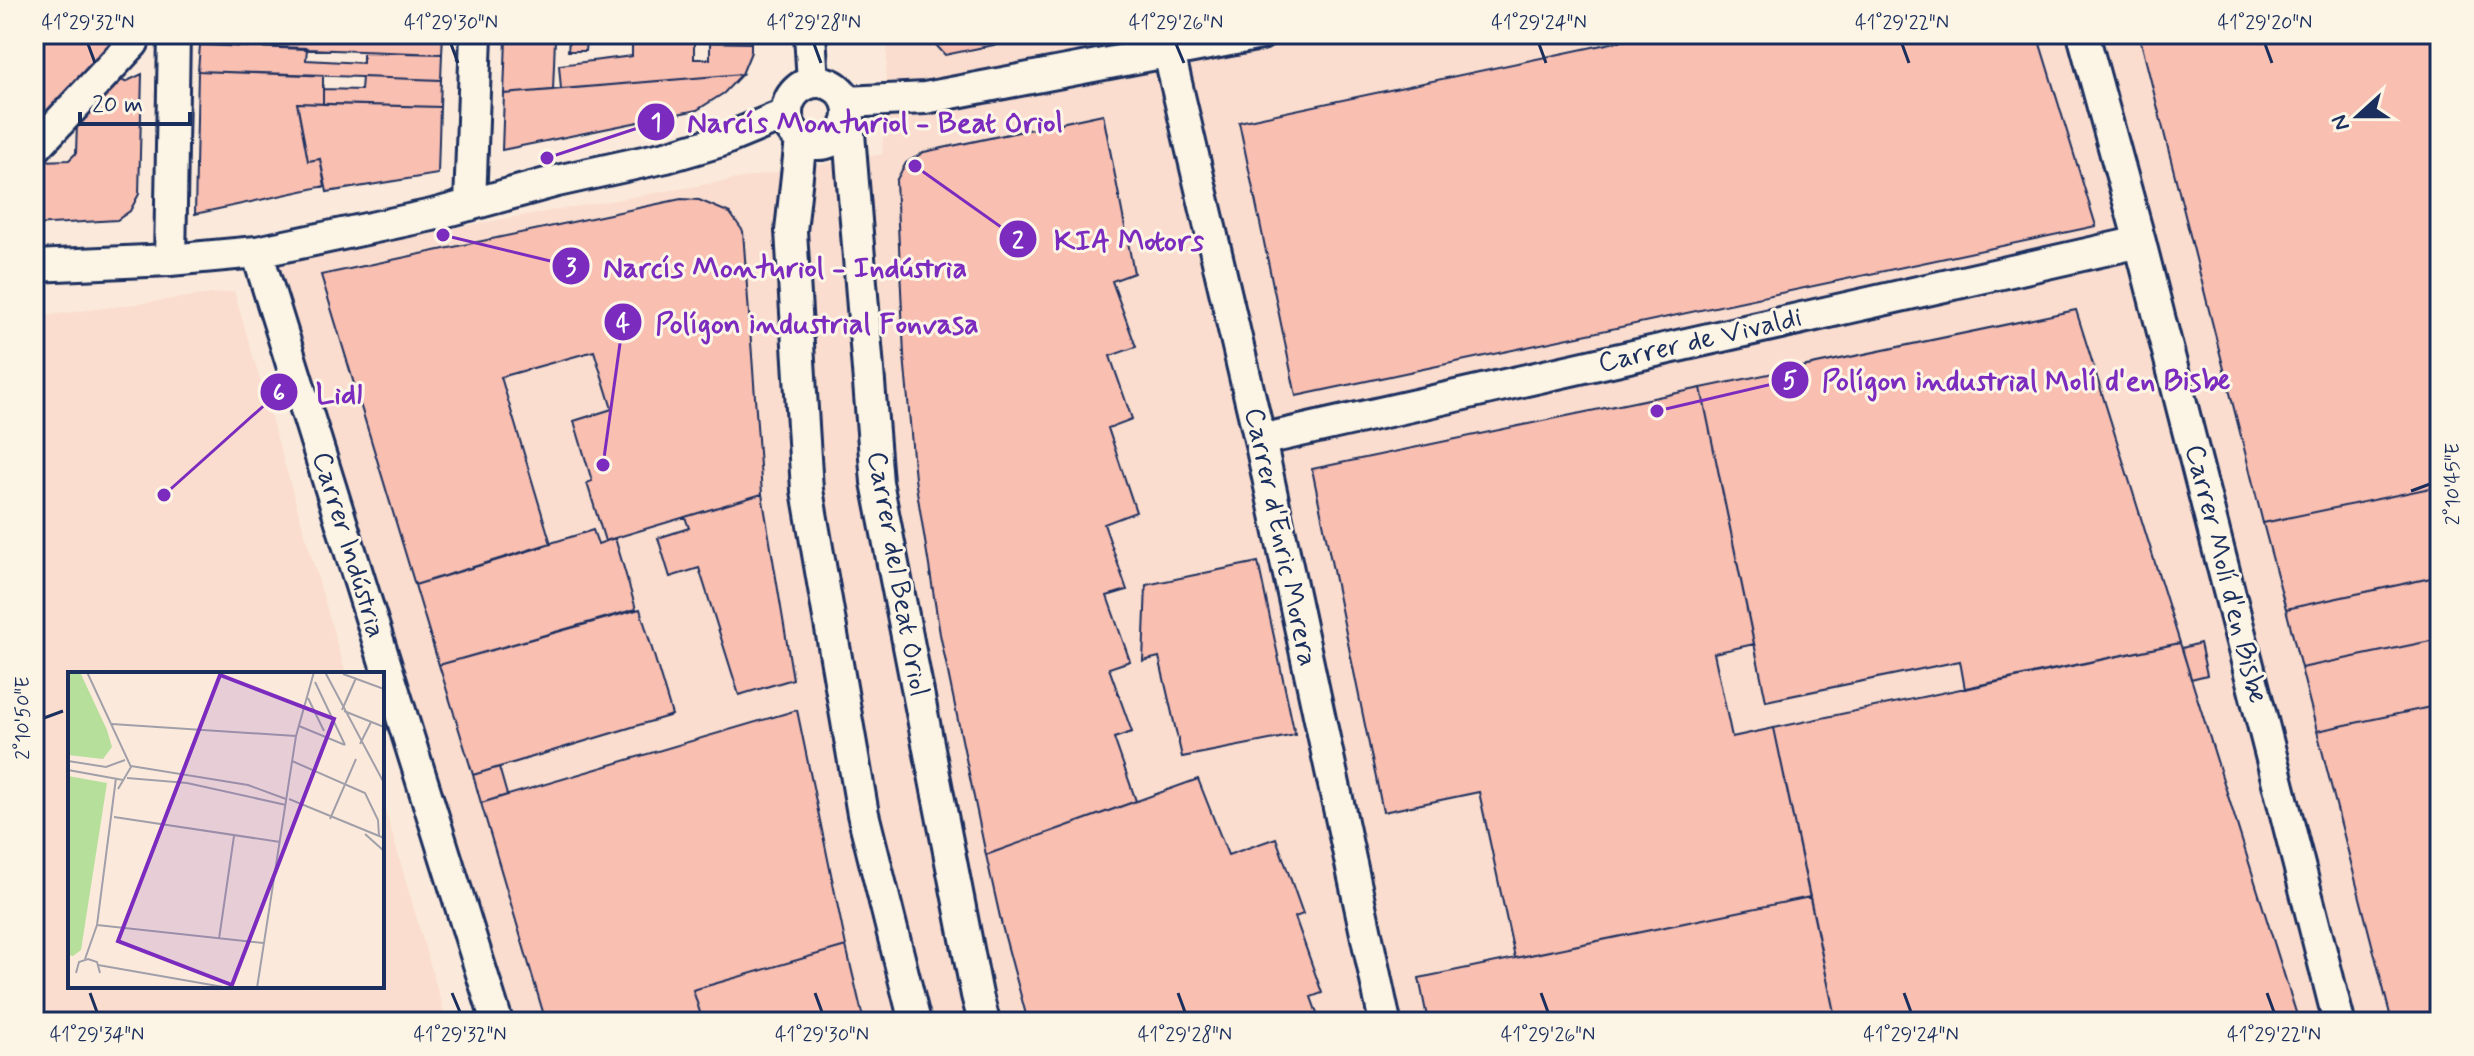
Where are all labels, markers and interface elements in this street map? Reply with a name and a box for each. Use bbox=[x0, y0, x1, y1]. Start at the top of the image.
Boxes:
text: 41°29'32"N bbox=[41, 10, 135, 37]
text: 41°29'30"N bbox=[404, 10, 498, 37]
text: 41°29'28"N bbox=[767, 10, 861, 37]
text: 41°29'26"N bbox=[1129, 10, 1223, 37]
text: 41°29'24"N bbox=[1491, 10, 1587, 37]
text: 41°29'22"N bbox=[1855, 10, 1949, 37]
text: 41°29'20"N bbox=[2218, 10, 2312, 37]
scale bar bbox=[80, 76, 190, 126]
north arrow bbox=[2318, 76, 2398, 156]
text: 20 m bbox=[92, 90, 143, 121]
callout: Narcís Monturiol - Beat Oriol bbox=[636, 95, 1075, 149]
text: Narcís Monturiol - Beat Oriol bbox=[687, 104, 1063, 143]
text: 1 bbox=[651, 108, 661, 139]
text: N bbox=[2325, 111, 2357, 134]
callout: KIA Motors bbox=[998, 212, 1220, 266]
text: KIA Motors bbox=[1054, 222, 1205, 261]
text: 2 bbox=[1012, 226, 1024, 257]
callout: Narcís Monturiol - Indústria bbox=[551, 239, 979, 293]
text: Narcís Monturiol - Indústria bbox=[603, 249, 967, 288]
text: 3 bbox=[566, 253, 577, 284]
callout: Polígon industrial Fonvasa bbox=[603, 295, 990, 349]
street label: Carrer de Vivaldi bbox=[1595, 300, 1805, 382]
text: Polígon industrial Fonvasa bbox=[655, 305, 979, 345]
text: 4 bbox=[616, 309, 630, 340]
callout: Polígon industrial Molí d'en Bisbe bbox=[1770, 353, 2241, 407]
text: Polígon industrial Molí d'en Bisbe bbox=[1822, 362, 2230, 402]
callout: Lidl bbox=[259, 365, 378, 419]
text: 5 bbox=[1783, 366, 1797, 397]
text: Lidl bbox=[316, 375, 362, 414]
text: 6 bbox=[273, 378, 285, 409]
street label: Carrer d'Enric Morera bbox=[1235, 404, 1325, 670]
street label: Carrer Molí d'en Bisbe bbox=[2175, 441, 2275, 707]
text: 2°10'45"E bbox=[2440, 443, 2467, 525]
street label: Carrer Indústria bbox=[302, 447, 394, 643]
street label: Carrer del Beat Oriol bbox=[857, 448, 937, 700]
inset map bbox=[68, 672, 384, 988]
text: 2°10'50"E bbox=[10, 676, 37, 760]
text: 41°29'34"N bbox=[50, 1022, 144, 1049]
text: 41°29'32"N bbox=[413, 1022, 507, 1049]
text: 41°29'30"N bbox=[775, 1022, 869, 1049]
text: 41°29'28"N bbox=[1138, 1022, 1232, 1049]
text: 41°29'26"N bbox=[1501, 1022, 1595, 1049]
text: 41°29'24"N bbox=[1863, 1022, 1959, 1049]
text: 41°29'22"N bbox=[2227, 1022, 2321, 1049]

